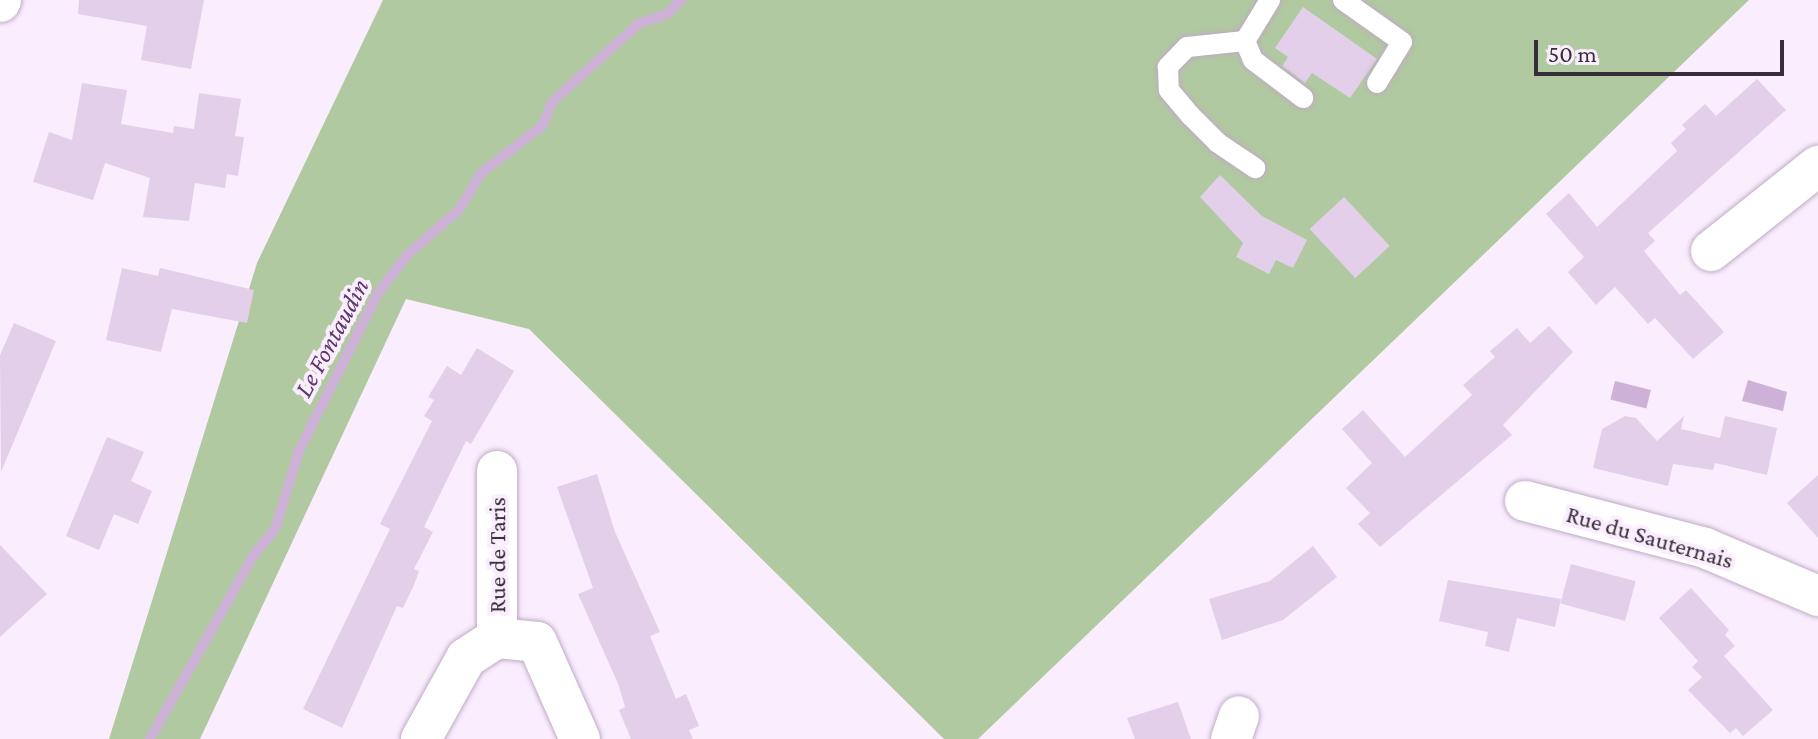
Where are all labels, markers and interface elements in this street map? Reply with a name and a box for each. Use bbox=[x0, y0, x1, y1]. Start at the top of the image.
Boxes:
scale bar bbox=[1538, 24, 1788, 74]
text: 50 m bbox=[1548, 40, 1597, 67]
water label: Le Fontaudin bbox=[288, 273, 376, 403]
street label: Rue de Taris bbox=[483, 497, 511, 613]
street label: Rue du Sauternais bbox=[1563, 499, 1737, 575]

